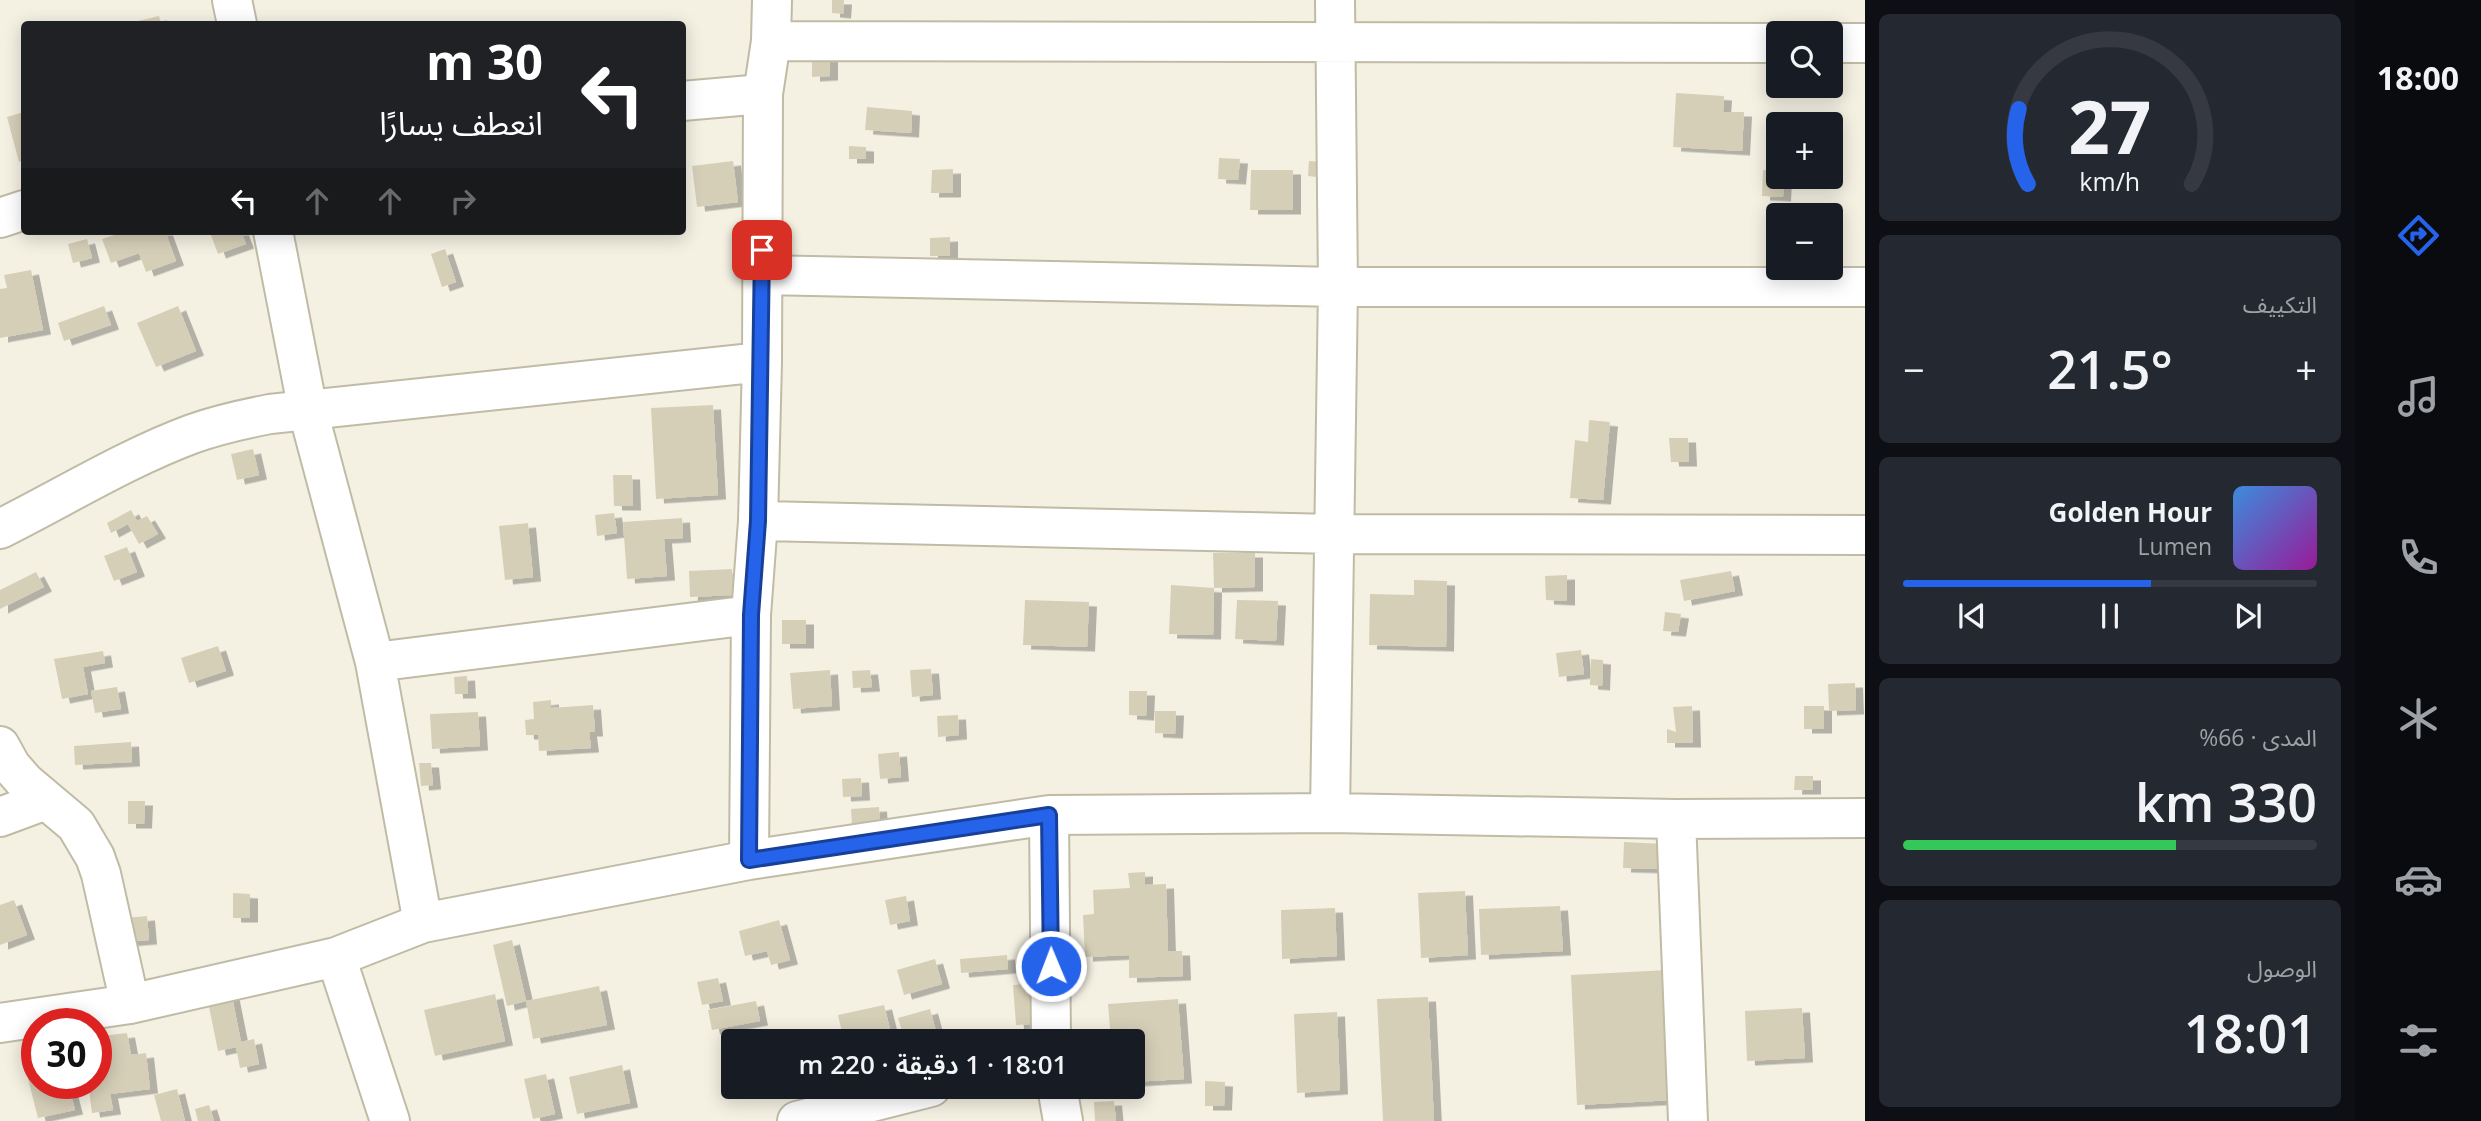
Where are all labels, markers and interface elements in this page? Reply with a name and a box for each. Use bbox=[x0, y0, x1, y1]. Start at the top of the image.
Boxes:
map controls bbox=[1766, 21, 1843, 280]
button: search bbox=[1766, 21, 1843, 98]
text: 30 m bbox=[426, 28, 543, 94]
icon: left bbox=[567, 49, 658, 140]
text: 18:00 bbox=[2377, 56, 2459, 99]
text: 27 bbox=[2068, 76, 2152, 175]
text: انعطف يسارًا bbox=[379, 101, 543, 144]
button: + bbox=[1766, 112, 1843, 189]
text: km/h bbox=[2080, 164, 2140, 198]
icon: left bbox=[225, 182, 263, 220]
icon: ahead bbox=[298, 182, 336, 220]
icon: ahead bbox=[371, 182, 409, 220]
icon: right bbox=[444, 182, 482, 220]
button: − bbox=[1766, 203, 1843, 280]
icon: directions bbox=[2394, 211, 2443, 260]
pin bbox=[732, 220, 792, 280]
icon: arrive bbox=[743, 231, 781, 269]
text: التكييف bbox=[2243, 288, 2317, 320]
text: 21.5° bbox=[2047, 333, 2173, 404]
text: − bbox=[1903, 343, 1925, 395]
text: + bbox=[2295, 343, 2317, 395]
icon: music bbox=[2394, 372, 2443, 421]
text: Golden Hour bbox=[2049, 494, 2212, 530]
text: Lumen bbox=[2138, 530, 2212, 562]
icon: phone bbox=[2394, 533, 2443, 582]
icon: previous bbox=[1953, 597, 1991, 635]
icon: pause bbox=[2091, 597, 2129, 635]
icon: next bbox=[2229, 597, 2267, 635]
icon: climate bbox=[2394, 694, 2443, 743]
text: المدى · 66% bbox=[2199, 721, 2317, 753]
text: 330 km bbox=[2135, 766, 2317, 837]
icon: car bbox=[2394, 855, 2443, 904]
position arrow bbox=[1014, 929, 1088, 1003]
text: الوصول bbox=[2247, 952, 2317, 984]
text: 18:01 bbox=[2184, 997, 2317, 1068]
speed limit sign: 30 bbox=[21, 1008, 112, 1099]
icon: filters bbox=[2394, 1016, 2443, 1065]
text: 18:01 · 1 دقيقة · 220 m bbox=[799, 1046, 1067, 1082]

